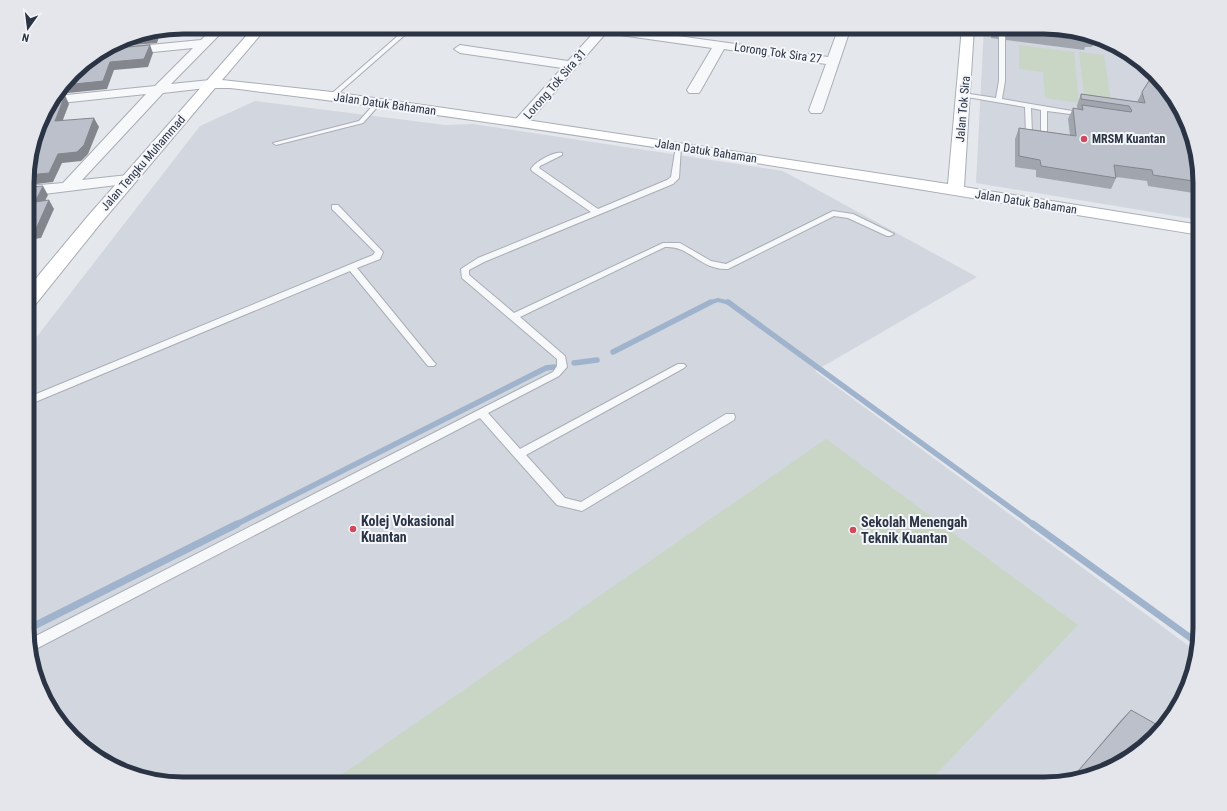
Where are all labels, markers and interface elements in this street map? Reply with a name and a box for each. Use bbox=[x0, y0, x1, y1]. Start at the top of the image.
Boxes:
north arrow bbox=[8, 8, 48, 48]
text: N bbox=[21, 30, 31, 44]
street label: Lorong Tok Sira 27 bbox=[733, 40, 823, 66]
street label: Lorong Tok Sira 31 bbox=[521, 46, 589, 122]
street label: Jalan Tok Sira bbox=[953, 75, 973, 143]
street label: Jalan Datuk Bahaman bbox=[333, 90, 437, 118]
street label: Jalan Tengku Muhammad bbox=[98, 113, 188, 213]
place label: MRSM Kuantan bbox=[1092, 132, 1165, 146]
marker: MRSM Kuantan bbox=[1079, 134, 1089, 144]
street label: Jalan Datuk Bahaman bbox=[654, 136, 758, 166]
street label: Jalan Datuk Bahaman bbox=[974, 187, 1078, 217]
place label: Kolej Vokasional Kuantan bbox=[361, 513, 454, 545]
place label: Sekolah Menengah Teknik Kuantan bbox=[861, 514, 968, 546]
marker: Kolej Vokasional Kuantan bbox=[348, 524, 358, 534]
marker: Sekolah Menengah Teknik Kuantan bbox=[848, 525, 858, 535]

